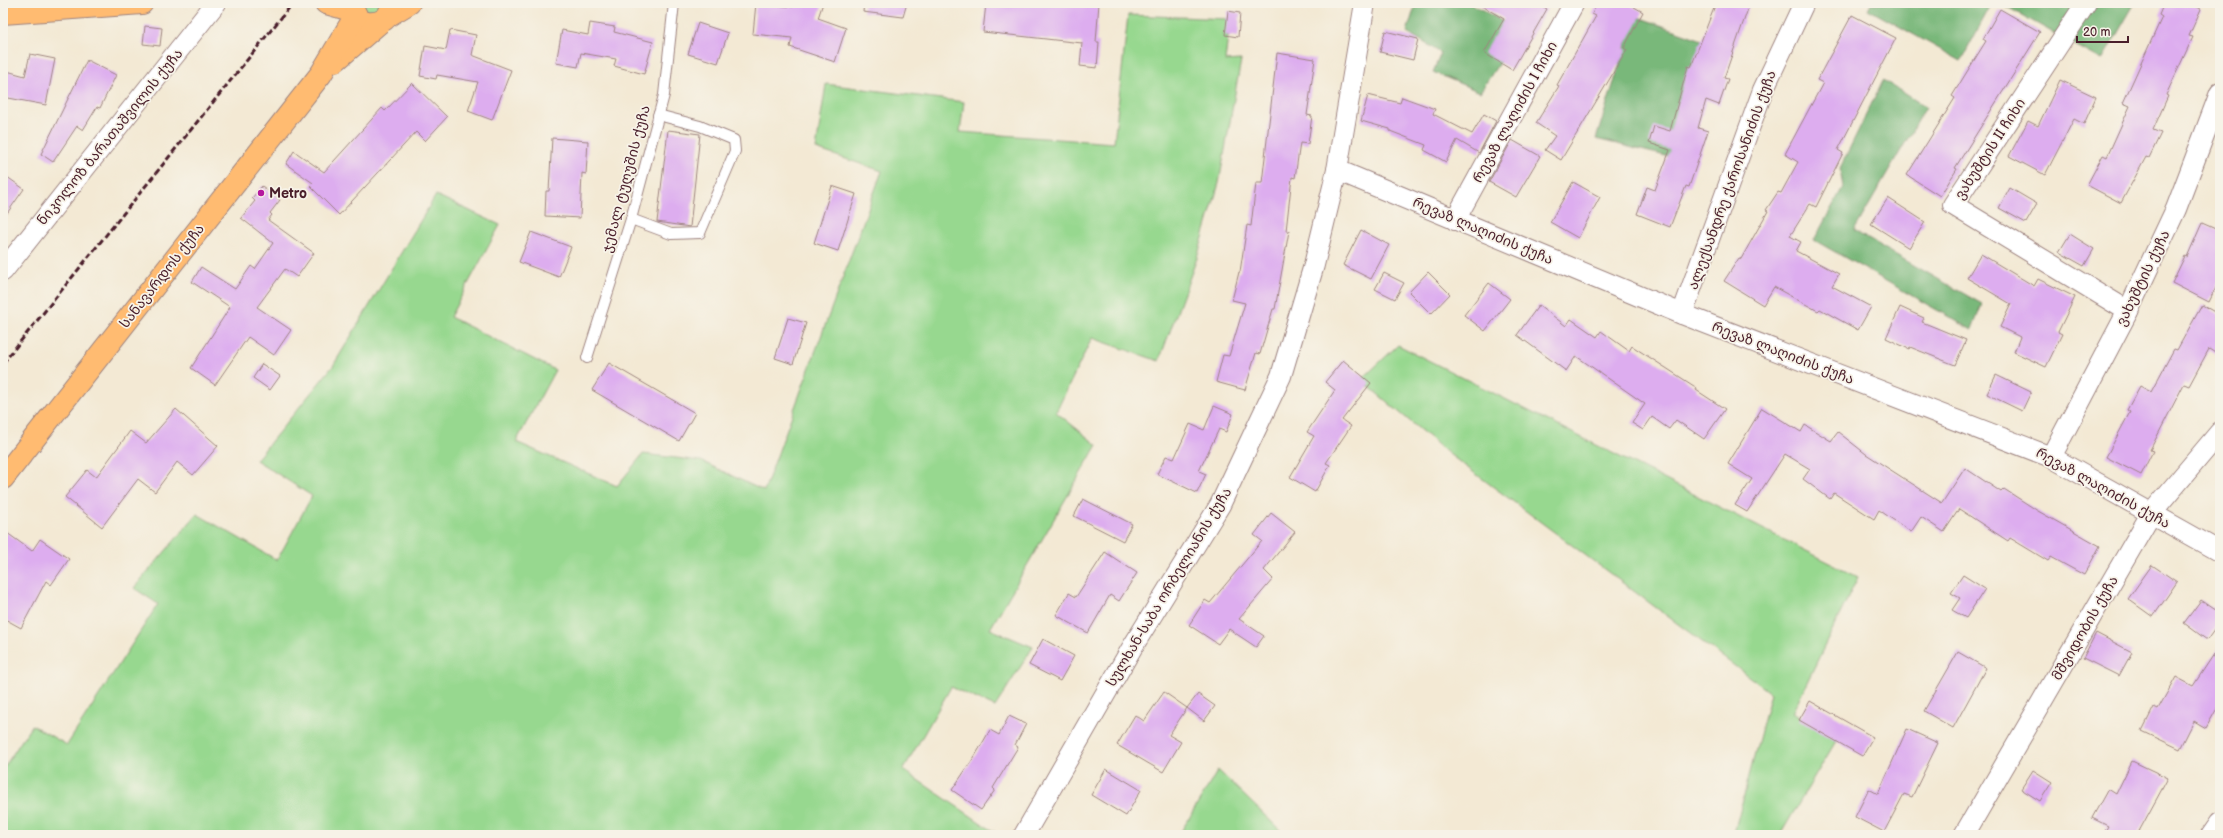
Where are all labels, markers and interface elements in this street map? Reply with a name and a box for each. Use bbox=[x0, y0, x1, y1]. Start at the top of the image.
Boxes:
scale bar bbox=[2077, 18, 2128, 44]
text: 20 m bbox=[2083, 25, 2110, 40]
street label: რევაზ ლაღიძის I ჩიხი bbox=[1469, 38, 1561, 186]
street label: ნიკოლოზ ბარათაშვილის ქუჩა bbox=[34, 45, 186, 229]
street label: ალექსანდრე ქაროსანიძის ქუჩა bbox=[1684, 68, 1780, 292]
street label: ვახუშტის II ჩიხი bbox=[1951, 95, 2029, 203]
street label: ჯემალ ტუღუშის ქუჩა bbox=[598, 104, 654, 254]
place label: Metro bbox=[269, 185, 307, 202]
marker: Metro bbox=[256, 188, 266, 198]
street label: რევაზ ლაღიძის ქუჩა bbox=[1410, 194, 1556, 268]
street label: სანავარდოს ქუჩა bbox=[116, 221, 208, 331]
street label: ვახუშტის ქუჩა bbox=[2112, 227, 2174, 329]
street label: რევაზ ლაღიძის ქუჩა bbox=[1710, 318, 1856, 388]
street label: რევაზ ლაღიძის ქუჩა bbox=[2033, 444, 2173, 532]
street label: სულხან-საბა ორბელიანის ქუჩა bbox=[1103, 484, 1235, 690]
street label: მშვიდობის ქუჩა bbox=[2048, 573, 2122, 683]

